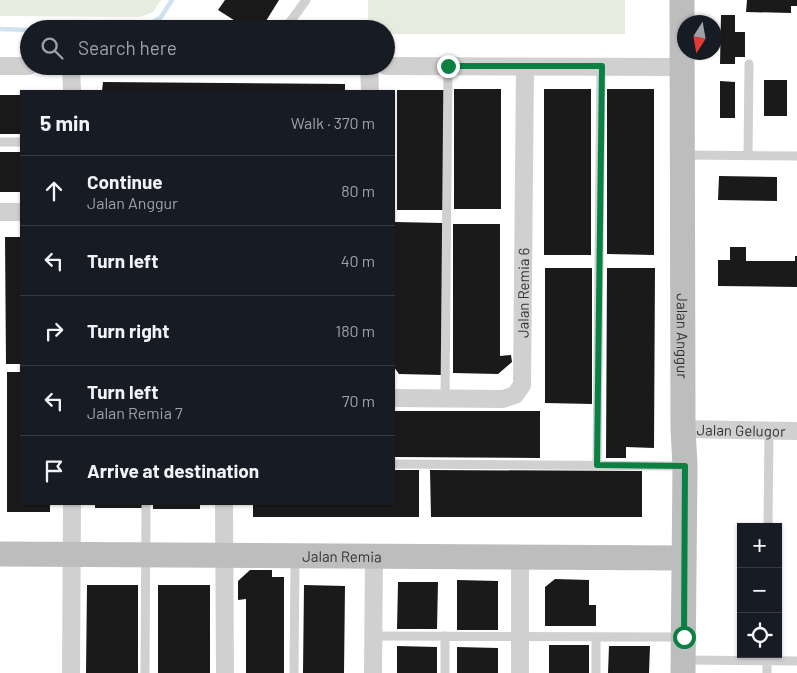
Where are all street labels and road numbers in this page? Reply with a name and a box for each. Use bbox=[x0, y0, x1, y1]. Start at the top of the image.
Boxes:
street label: Jalan Remia 6 bbox=[513, 248, 532, 338]
street label: Jalan Anggur bbox=[674, 293, 692, 379]
street label: Jalan Gelugor bbox=[696, 420, 786, 440]
street label: Jalan Remia bbox=[302, 547, 382, 565]

